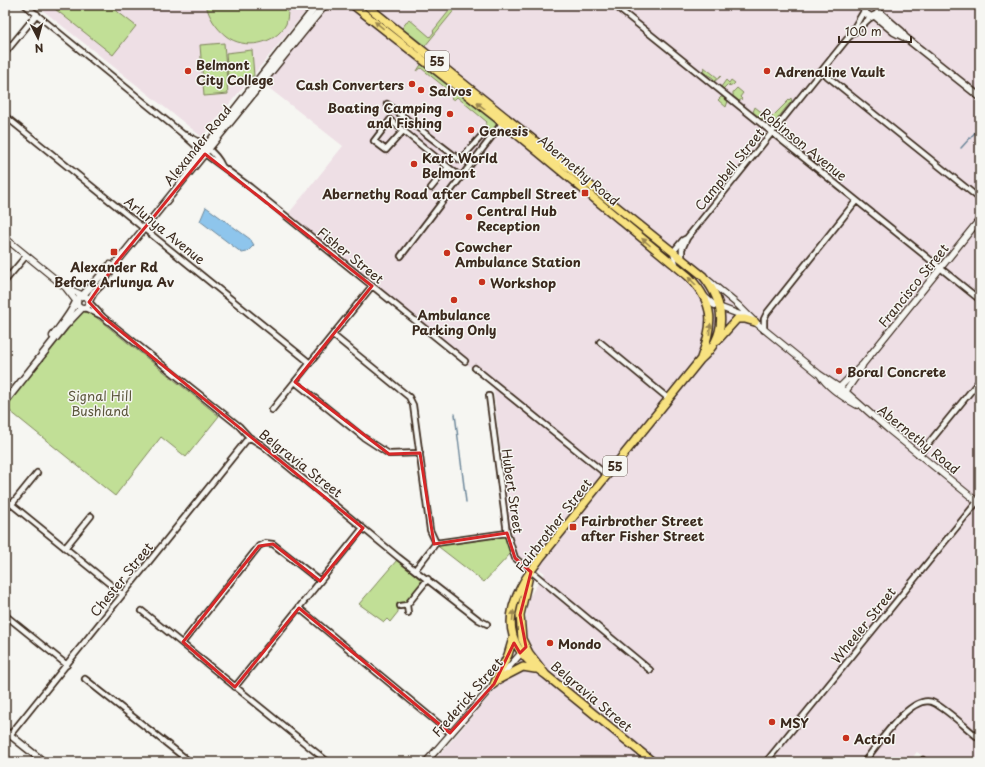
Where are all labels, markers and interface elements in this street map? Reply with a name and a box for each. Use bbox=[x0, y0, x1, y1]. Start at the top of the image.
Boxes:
north arrow bbox=[18, 18, 58, 58]
scale bar bbox=[839, 18, 911, 44]
one-way arrow bbox=[374, 21, 385, 29]
text: 100 m bbox=[845, 22, 882, 40]
text: N bbox=[34, 40, 44, 57]
road number: 55 bbox=[425, 51, 449, 71]
place label: Belmont City College bbox=[196, 55, 273, 89]
place label: Adrenaline Vault bbox=[775, 62, 885, 81]
marker: Belmont City College bbox=[183, 66, 193, 76]
marker: Adrenaline Vault bbox=[762, 66, 772, 76]
place label: Cash Converters bbox=[296, 75, 404, 94]
marker: Cash Converters bbox=[407, 79, 417, 89]
place label: Salvos bbox=[429, 81, 472, 100]
marker: Salvos bbox=[416, 85, 426, 95]
place label: Boating Camping and Fishing bbox=[327, 98, 442, 132]
street label: Alexander Road bbox=[159, 101, 235, 189]
one-way arrow bbox=[475, 101, 486, 110]
street label: Robinson Avenue bbox=[757, 103, 851, 185]
marker: Boating Camping and Fishing bbox=[445, 109, 455, 119]
place label: Genesis bbox=[479, 121, 528, 140]
street label: Campbell Street bbox=[690, 124, 768, 214]
marker: Genesis bbox=[466, 125, 476, 135]
street label: Abernethy Road bbox=[534, 130, 624, 210]
place label: Kart World Belmont bbox=[422, 148, 498, 182]
marker: Kart World Belmont bbox=[409, 159, 419, 169]
place label: Abernethy Road after Campbell Street bbox=[321, 184, 577, 203]
marker: Abernethy Road after Campbell Street bbox=[580, 188, 590, 198]
street label: Arlunya Avenue bbox=[121, 192, 209, 268]
place label: Central Hub Reception bbox=[477, 201, 557, 235]
marker: Central Hub Reception bbox=[464, 212, 474, 222]
street label: Fisher Street bbox=[314, 222, 388, 288]
place label: Cowcher Ambulance Station bbox=[455, 237, 581, 271]
one-way arrow bbox=[641, 237, 652, 246]
street label: Francisco Street bbox=[873, 239, 953, 331]
marker: Alexander Rd Before Arlunya Av bbox=[109, 247, 119, 257]
marker: Cowcher Ambulance Station bbox=[442, 248, 452, 258]
place label: Alexander Rd Before Arlunya Av bbox=[54, 257, 175, 291]
place label: Workshop bbox=[490, 273, 556, 292]
one-way arrow bbox=[687, 276, 697, 286]
marker: Workshop bbox=[477, 277, 487, 287]
marker: Ambulance Parking Only bbox=[449, 295, 459, 305]
place label: Ambulance Parking Only bbox=[412, 305, 496, 339]
one-way arrow bbox=[706, 323, 713, 335]
place label: Boral Concrete bbox=[847, 362, 946, 381]
marker: Boral Concrete bbox=[834, 366, 844, 376]
park label: Signal Hill Bushland bbox=[68, 386, 132, 420]
street label: Abernethy Road bbox=[874, 400, 964, 478]
street label: Belgravia Street bbox=[255, 424, 347, 502]
street label: Hubert Street bbox=[498, 447, 528, 535]
road number: 55 bbox=[603, 456, 627, 476]
street label: Fairbrother Street bbox=[510, 474, 596, 576]
place label: Fairbrother Street after Fisher Street bbox=[581, 511, 705, 545]
marker: Fairbrother Street after Fisher Street bbox=[568, 522, 578, 532]
street label: Chester Street bbox=[85, 538, 157, 620]
street label: Wheeler Street bbox=[826, 583, 900, 667]
one-way arrow bbox=[510, 610, 516, 622]
place label: Mondo bbox=[558, 634, 602, 653]
marker: Mondo bbox=[545, 638, 555, 648]
street label: Frederick Street bbox=[427, 653, 507, 741]
street label: Belgravia Street bbox=[547, 656, 637, 736]
place label: MSY bbox=[780, 713, 809, 732]
marker: MSY bbox=[767, 717, 777, 727]
place label: Actrol bbox=[853, 729, 895, 748]
marker: Actrol bbox=[841, 733, 851, 743]

